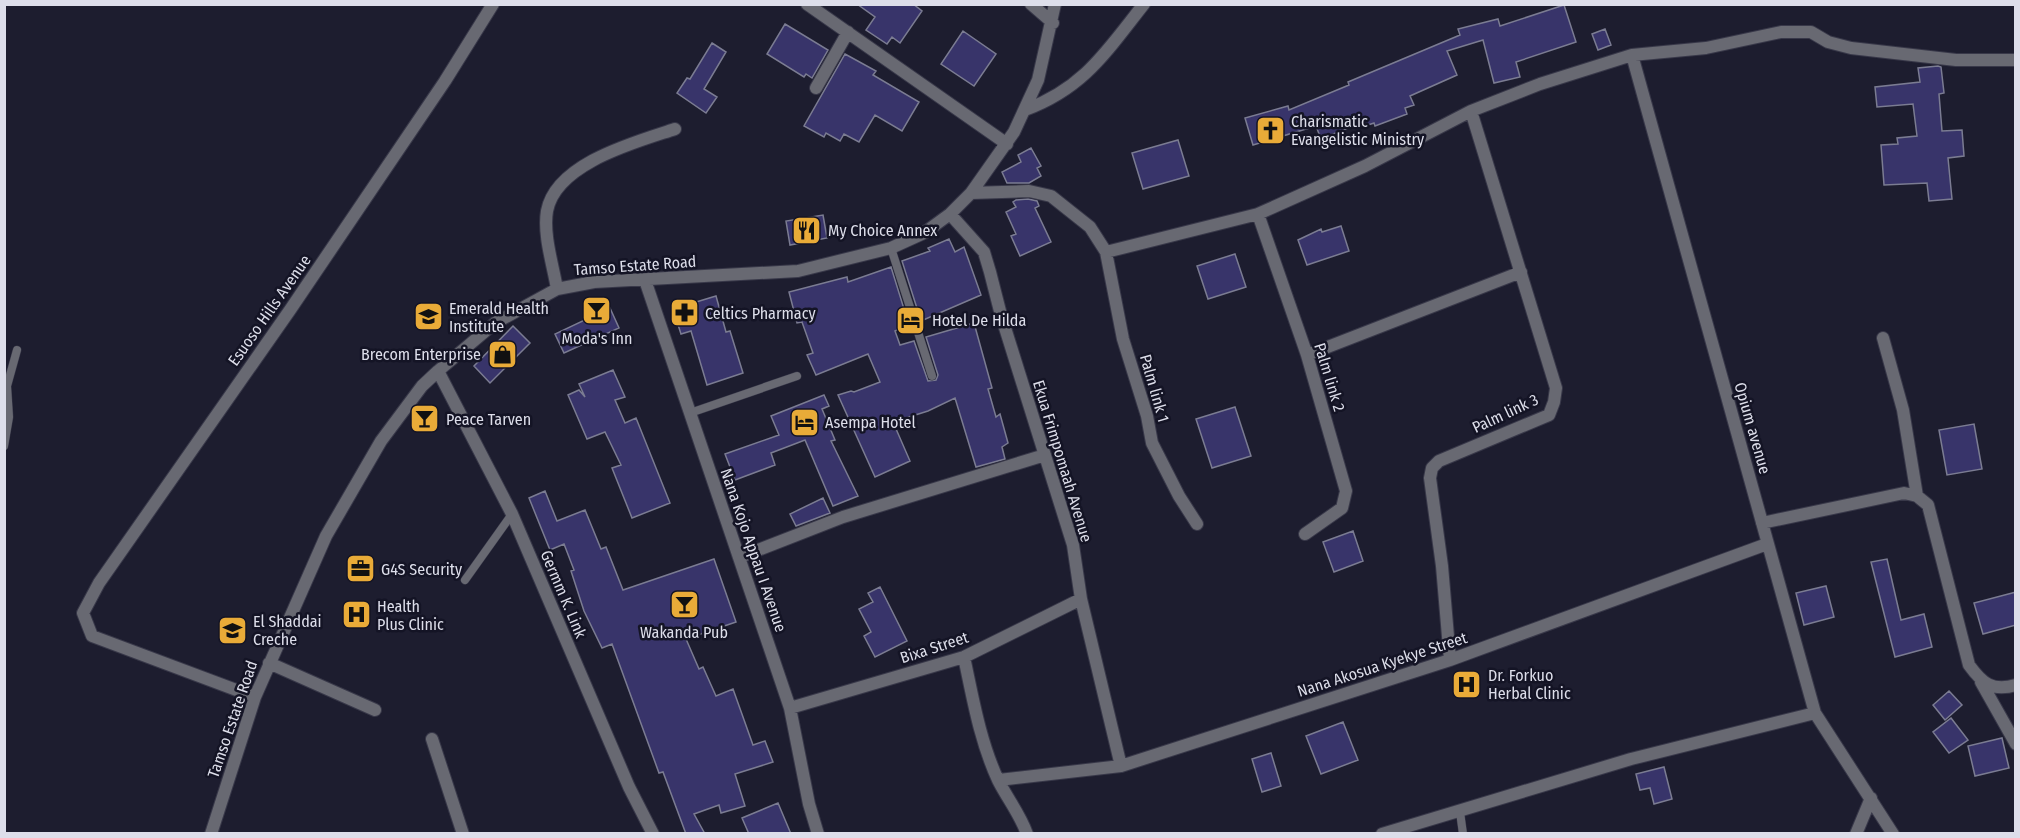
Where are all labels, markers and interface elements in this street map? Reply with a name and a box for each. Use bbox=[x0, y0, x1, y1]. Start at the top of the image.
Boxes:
place label: Charismatic Evangelistic Ministry bbox=[1291, 112, 1425, 149]
church icon: Charismatic Evangelistic Ministry bbox=[1254, 114, 1286, 146]
restaurant icon: My Choice Annex bbox=[791, 214, 823, 246]
place label: My Choice Annex bbox=[828, 221, 937, 240]
street label: Esuoso Hills Avenue bbox=[224, 251, 315, 369]
street label: Tamso Estate Road bbox=[573, 252, 697, 279]
bar icon: Moda's Inn bbox=[581, 294, 613, 326]
pharmacy icon: Celtics Pharmacy bbox=[668, 297, 700, 329]
place label: Emerald Health Institute bbox=[449, 299, 549, 336]
school or university icon: Emerald Health Institute bbox=[412, 301, 444, 333]
place label: Celtics Pharmacy bbox=[705, 304, 817, 323]
hotel icon: Hotel De Hilda bbox=[895, 304, 927, 336]
place label: Hotel De Hilda bbox=[932, 311, 1026, 330]
place label: Moda's Inn bbox=[562, 329, 632, 348]
shop icon: Brecom Enterprise bbox=[486, 338, 518, 370]
street label: Palm link 2 bbox=[1310, 341, 1349, 414]
place label: Brecom Enterprise bbox=[361, 345, 481, 364]
street label: Palm link 1 bbox=[1136, 352, 1173, 424]
street label: Ekua Frimpomaah Avenue bbox=[1029, 378, 1096, 544]
street label: Opium avenue bbox=[1730, 380, 1775, 476]
street label: Palm link 3 bbox=[1469, 390, 1541, 437]
bar icon: Peace Tarven bbox=[409, 403, 441, 435]
hotel icon: Asempa Hotel bbox=[788, 406, 820, 438]
place label: Peace Tarven bbox=[446, 410, 531, 429]
place label: Asempa Hotel bbox=[825, 413, 916, 432]
street label: Nana Kojo Appau I Avenue bbox=[717, 466, 790, 635]
street label: Germm K. Link bbox=[536, 547, 591, 642]
office icon: G4S Security bbox=[344, 553, 376, 585]
place label: G4S Security bbox=[381, 560, 463, 579]
bar icon: Wakanda Pub bbox=[668, 588, 700, 620]
place label: Health Plus Clinic bbox=[377, 597, 444, 634]
hospital icon: Health Plus Clinic bbox=[340, 599, 372, 631]
place label: El Shaddai Creche bbox=[253, 612, 322, 649]
school or university icon: El Shaddai Creche bbox=[216, 614, 248, 646]
place label: Wakanda Pub bbox=[640, 623, 728, 642]
street label: Bixa Street bbox=[898, 627, 971, 667]
street label: Nana Akosua Kyekye Street bbox=[1295, 628, 1470, 701]
street label: Tamso Estate Road bbox=[203, 658, 261, 780]
place label: Dr. Forkuo Herbal Clinic bbox=[1488, 666, 1571, 703]
hospital icon: Dr. Forkuo Herbal Clinic bbox=[1451, 668, 1483, 700]

